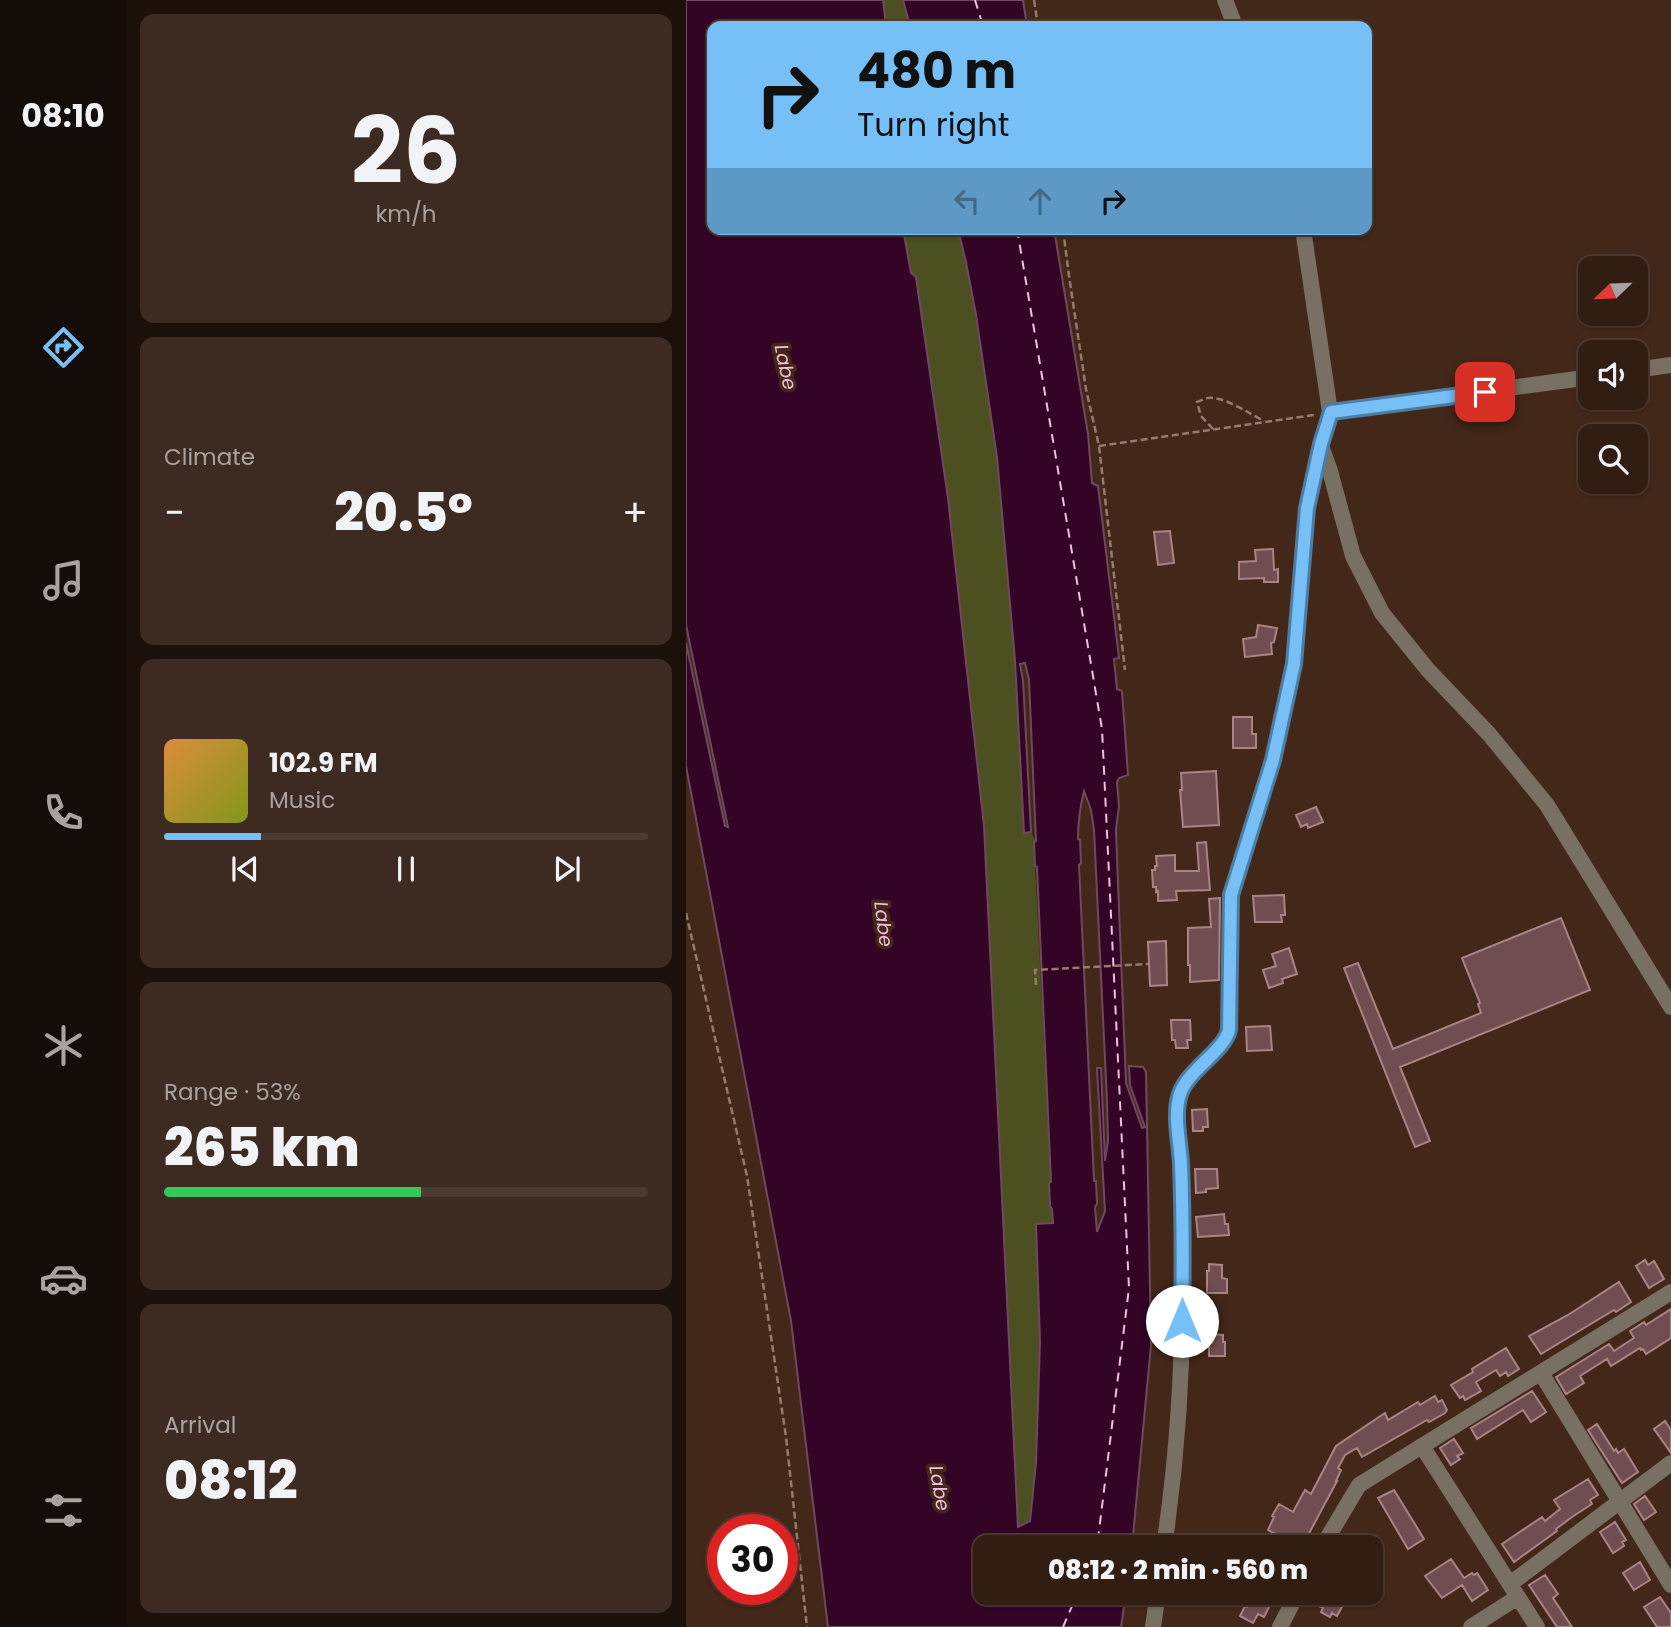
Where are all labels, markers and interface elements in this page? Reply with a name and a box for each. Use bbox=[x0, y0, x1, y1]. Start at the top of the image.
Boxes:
text: 480 m bbox=[857, 37, 1016, 105]
icon: right bbox=[742, 49, 833, 140]
text: 26 bbox=[351, 87, 461, 215]
text: 08:10 bbox=[21, 93, 105, 138]
text: Turn right bbox=[857, 102, 1009, 147]
icon: left bbox=[948, 182, 986, 220]
icon: ahead bbox=[1021, 182, 1059, 220]
icon: right bbox=[1094, 182, 1132, 220]
text: km/h bbox=[375, 198, 437, 230]
north arrow bbox=[1578, 256, 1648, 326]
map controls bbox=[1578, 256, 1648, 494]
icon: directions bbox=[39, 323, 88, 372]
button: sound bbox=[1578, 340, 1648, 410]
water label: Labe bbox=[768, 342, 804, 392]
pin bbox=[1455, 362, 1515, 422]
icon: arrive bbox=[1466, 373, 1504, 411]
button: search bbox=[1578, 424, 1648, 494]
text: Climate bbox=[164, 441, 255, 473]
text: 20.5° bbox=[334, 476, 473, 549]
text: − bbox=[164, 486, 185, 539]
text: + bbox=[622, 486, 648, 539]
icon: music bbox=[39, 556, 88, 605]
text: 102.9 FM bbox=[269, 745, 378, 781]
text: Music bbox=[269, 784, 335, 816]
icon: phone bbox=[39, 788, 88, 837]
icon: previous bbox=[226, 850, 264, 888]
icon: pause bbox=[387, 850, 425, 888]
icon: next bbox=[548, 850, 586, 888]
water label: Labe bbox=[867, 900, 900, 949]
icon: climate bbox=[39, 1021, 88, 1070]
text: Range · 53% bbox=[164, 1076, 301, 1108]
text: 265 km bbox=[164, 1111, 360, 1184]
icon: car bbox=[39, 1254, 88, 1303]
position arrow bbox=[1145, 1284, 1219, 1358]
text: Arrival bbox=[164, 1409, 236, 1441]
text: 08:12 bbox=[164, 1444, 298, 1517]
water label: Labe bbox=[922, 1463, 957, 1513]
icon: filters bbox=[39, 1486, 88, 1535]
speed limit sign: 30 bbox=[707, 1514, 798, 1605]
text: 08:12 · 2 min · 560 m bbox=[1048, 1552, 1308, 1588]

